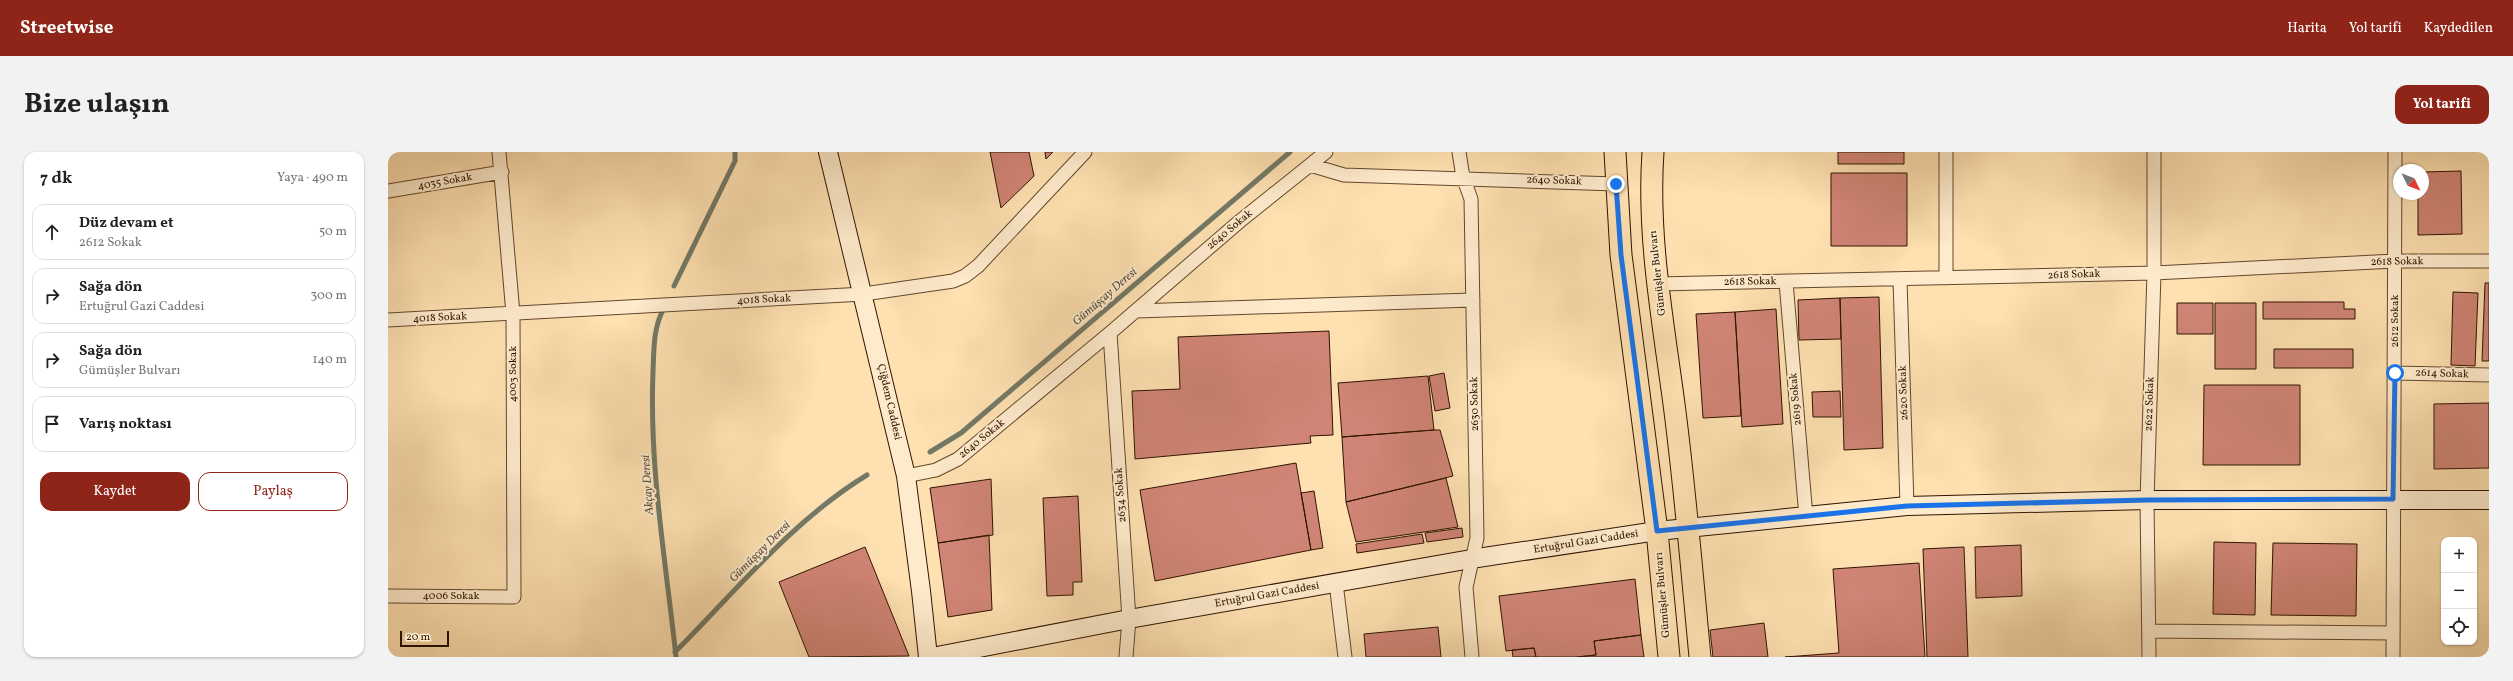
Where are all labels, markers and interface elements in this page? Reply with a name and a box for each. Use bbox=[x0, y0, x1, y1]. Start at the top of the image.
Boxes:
text: Streetwise bbox=[20, 15, 113, 41]
text: Harita bbox=[2287, 19, 2327, 38]
text: Yol tarifi bbox=[2349, 19, 2402, 38]
text: Kaydedilen bbox=[2424, 19, 2493, 38]
text: Bize ulaşın bbox=[24, 85, 170, 124]
button: Yol tarifi bbox=[2395, 85, 2489, 124]
north arrow bbox=[2393, 164, 2429, 200]
text: 7 dk bbox=[40, 167, 72, 190]
text: Yaya · 490 m bbox=[277, 169, 348, 187]
street label: 4035 Sokak bbox=[417, 170, 473, 194]
street label: 2640 Sokak bbox=[1526, 173, 1582, 189]
route end bbox=[1607, 175, 1625, 193]
street label: 2640 Sokak bbox=[1204, 206, 1256, 254]
text: Düz devam et bbox=[79, 213, 174, 234]
icon: ahead bbox=[41, 221, 63, 243]
text: 50 m bbox=[319, 223, 347, 241]
street label: Gümüşler Bulvarı bbox=[1646, 230, 1670, 316]
text: 2612 Sokak bbox=[79, 234, 142, 252]
street label: 2618 Sokak bbox=[2370, 254, 2424, 270]
water label: Gümüşçay Deresi bbox=[1069, 264, 1141, 329]
street label: 2618 Sokak bbox=[2047, 267, 2101, 283]
street label: 2618 Sokak bbox=[1723, 274, 1777, 290]
text: Sağa dön bbox=[79, 277, 143, 298]
icon: right bbox=[41, 285, 63, 307]
text: 300 m bbox=[311, 287, 347, 305]
street label: 4018 Sokak bbox=[736, 291, 792, 309]
street label: 2612 Sokak bbox=[2388, 294, 2403, 348]
text: Ertuğrul Gazi Caddesi bbox=[79, 298, 204, 316]
street label: 4018 Sokak bbox=[412, 309, 468, 327]
text: Sağa dön bbox=[79, 341, 143, 362]
street label: 4003 Sokak bbox=[506, 346, 521, 402]
icon: right bbox=[41, 349, 63, 371]
text: 140 m bbox=[313, 351, 347, 369]
text: Gümüşler Bulvarı bbox=[79, 362, 180, 380]
street label: Çiğdem Caddesi bbox=[873, 362, 905, 442]
route start bbox=[2386, 364, 2404, 382]
street label: 2620 Sokak bbox=[1896, 365, 1912, 421]
street label: 2614 Sokak bbox=[2415, 366, 2469, 382]
street label: 2619 Sokak bbox=[1786, 372, 1806, 426]
street label: 2630 Sokak bbox=[1467, 376, 1483, 432]
street label: 2622 Sokak bbox=[2142, 376, 2158, 432]
icon: arrive bbox=[41, 413, 63, 435]
text: Varış noktası bbox=[79, 414, 172, 435]
street label: 2640 Sokak bbox=[956, 416, 1008, 462]
water label: Akçay Deresi bbox=[638, 453, 658, 517]
street label: 2634 Sokak bbox=[1112, 467, 1130, 523]
button: Kaydet bbox=[40, 472, 190, 511]
button: Paylaş bbox=[198, 472, 348, 511]
water label: Gümüşçay Deresi bbox=[726, 517, 795, 586]
street label: Ertuğrul Gazi Caddesi bbox=[1532, 526, 1640, 558]
map controls bbox=[2441, 537, 2477, 645]
button: + bbox=[2441, 537, 2477, 573]
street label: Gümüşler Bulvarı bbox=[1652, 552, 1674, 638]
button: − bbox=[2441, 573, 2477, 609]
street label: Ertuğrul Gazi Caddesi bbox=[1213, 578, 1321, 612]
street label: 4006 Sokak bbox=[423, 589, 479, 604]
button: locate bbox=[2441, 609, 2477, 645]
scale bar bbox=[400, 629, 449, 648]
text: 20 m bbox=[406, 630, 430, 645]

